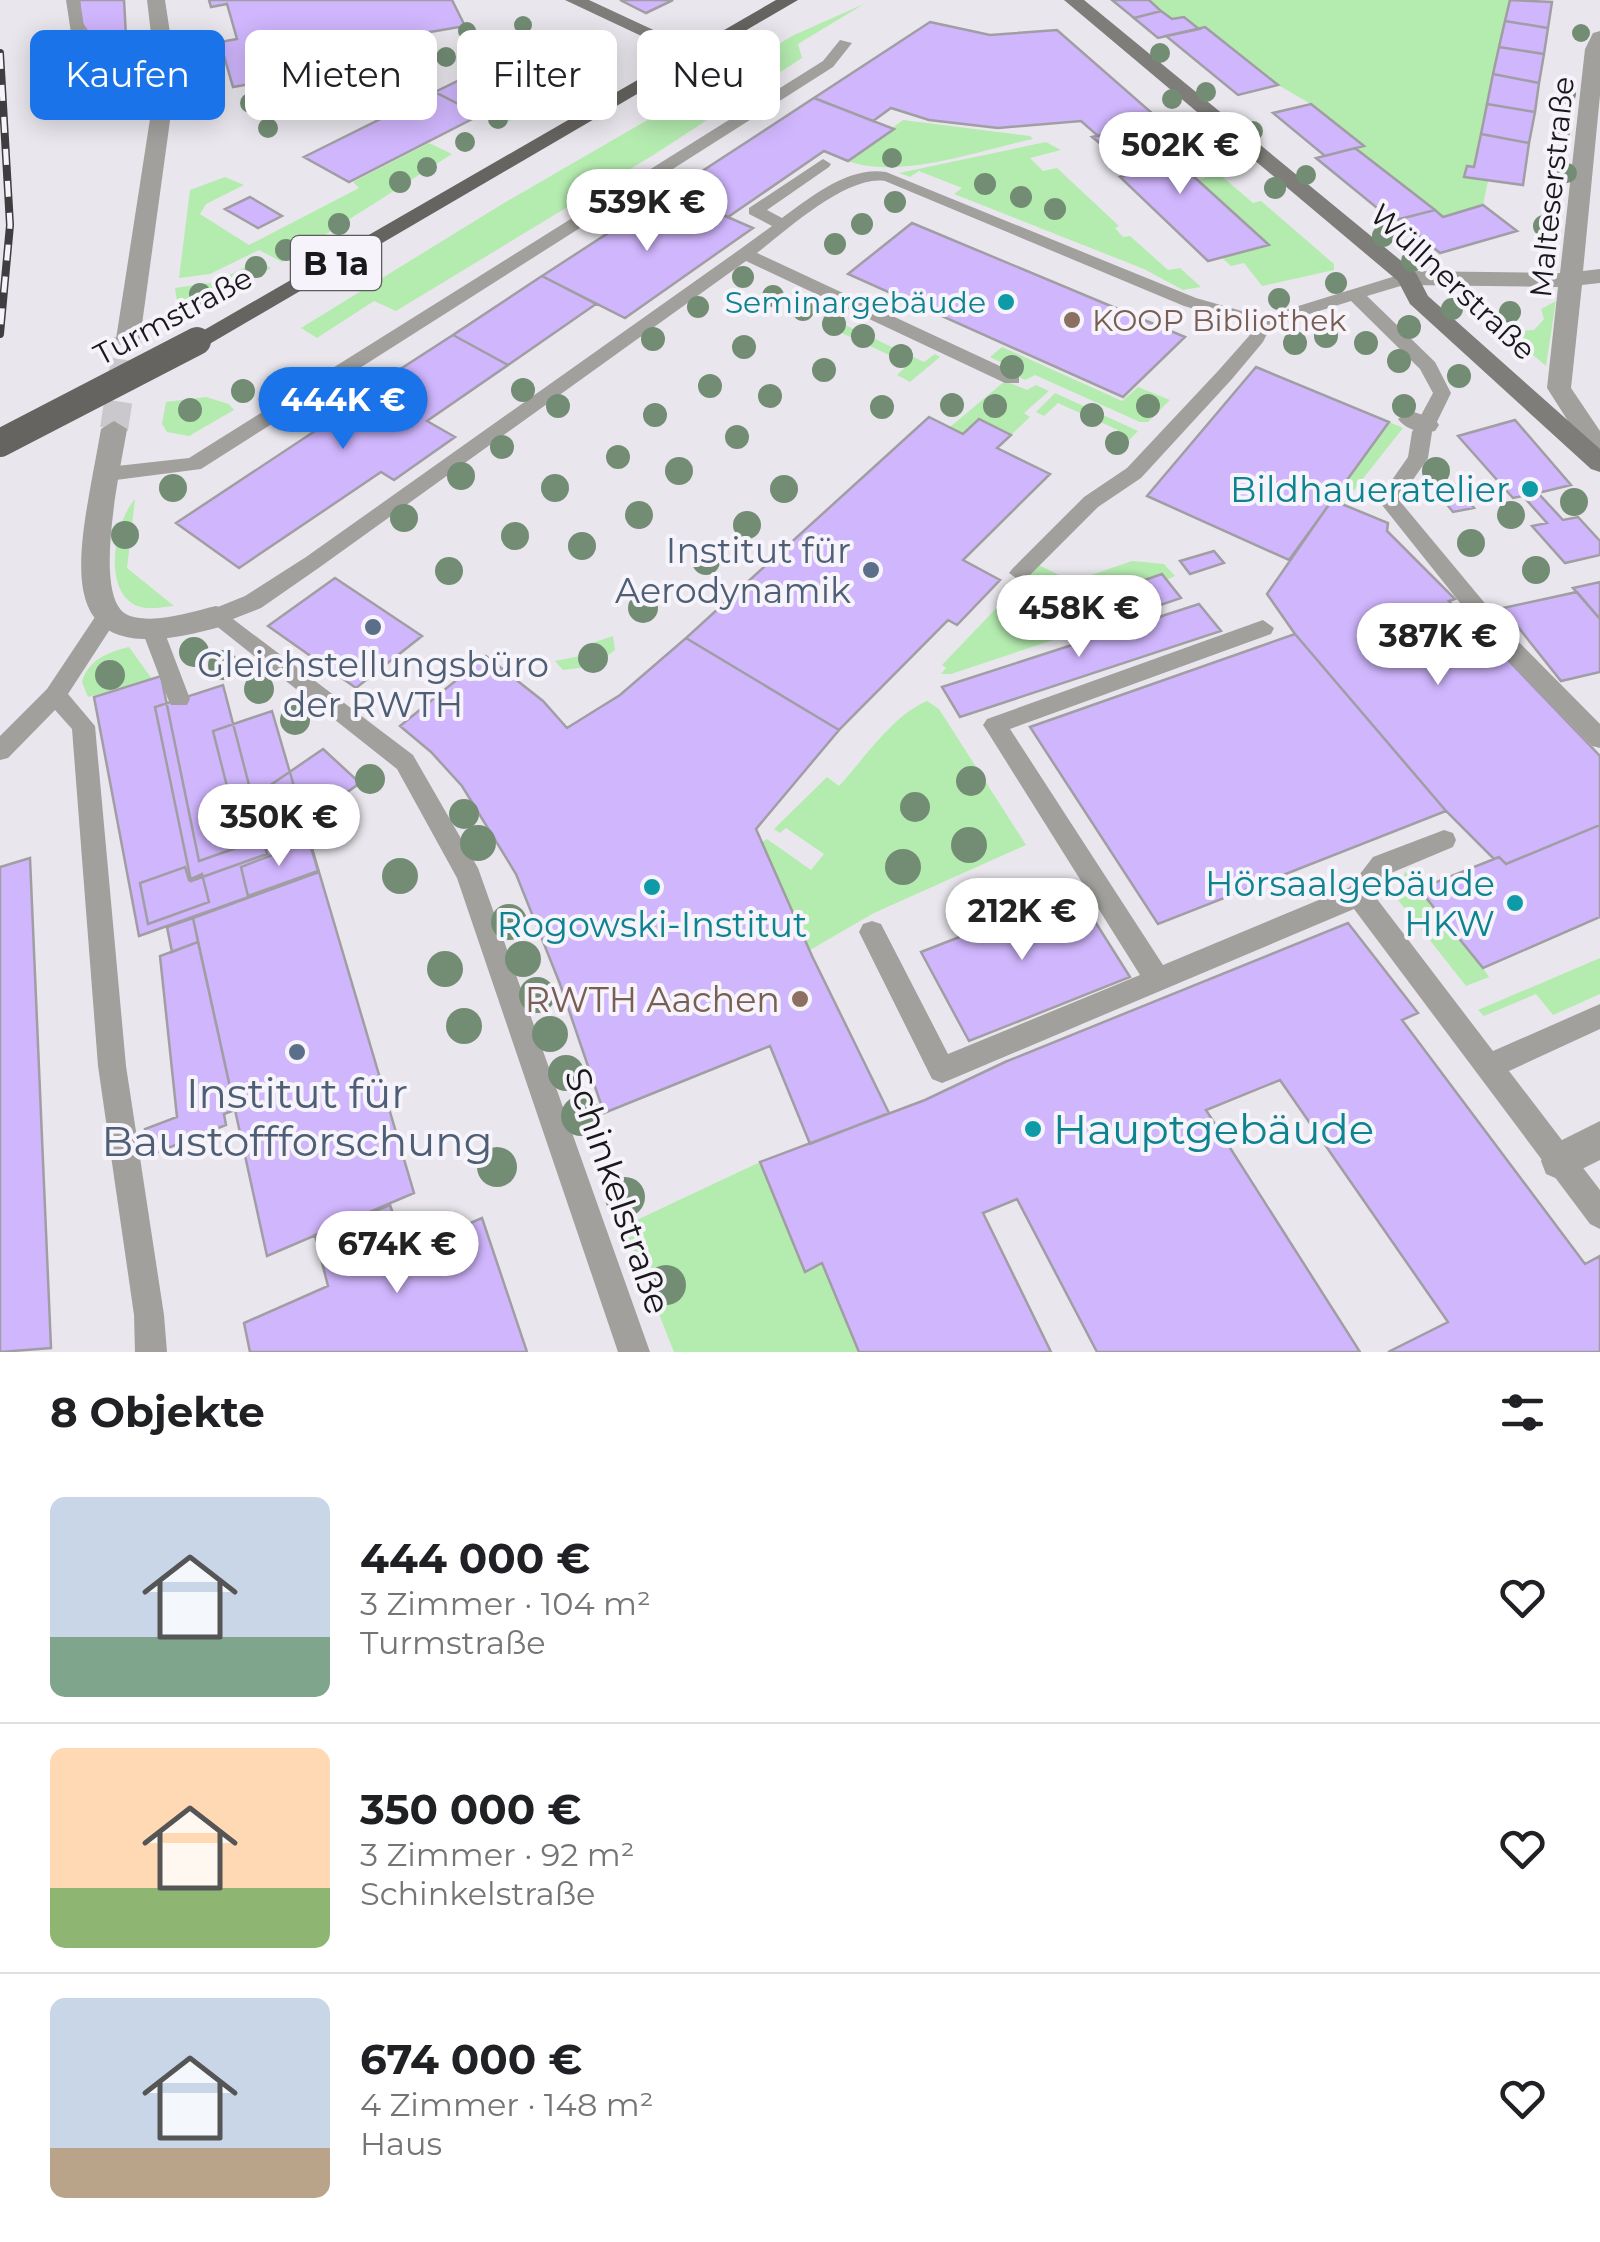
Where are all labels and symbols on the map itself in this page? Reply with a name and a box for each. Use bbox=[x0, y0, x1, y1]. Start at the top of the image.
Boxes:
street label: Malteserstraße bbox=[1522, 75, 1582, 299]
pin: 502K € bbox=[1099, 112, 1261, 197]
pin: 539K € bbox=[566, 169, 728, 254]
street label: Wüllnerstraße bbox=[1363, 196, 1543, 368]
road number: B 1a bbox=[291, 236, 381, 290]
street label: Turmstraße bbox=[87, 259, 259, 373]
place label: Seminargebäude bbox=[725, 284, 986, 321]
marker: Seminargebäude bbox=[995, 291, 1017, 313]
place label: KOOP Bibliothek bbox=[1092, 302, 1346, 339]
marker: KOOP Bibliothek bbox=[1061, 309, 1083, 331]
pin: 444K € bbox=[262, 367, 424, 452]
place label: Bildhaueratelier bbox=[1230, 468, 1510, 511]
marker: Bildhaueratelier bbox=[1519, 478, 1541, 500]
place label: Institut für Aerodynamik bbox=[615, 529, 851, 612]
marker: Institut für Aerodynamik bbox=[860, 559, 882, 581]
pin: 458K € bbox=[998, 575, 1160, 660]
pin: 387K € bbox=[1357, 603, 1519, 688]
marker: Gleichstellungsbüro der RWTH bbox=[362, 616, 384, 638]
place label: Gleichstellungsbüro der RWTH bbox=[197, 643, 549, 726]
pin: 350K € bbox=[198, 784, 360, 869]
place label: Hörsaalgebäude HKW bbox=[1205, 862, 1495, 945]
marker: Rogowski-Institut bbox=[641, 876, 663, 898]
pin: 212K € bbox=[941, 878, 1103, 963]
marker: Hörsaalgebäude HKW bbox=[1504, 892, 1526, 914]
place label: Rogowski-Institut bbox=[497, 903, 807, 946]
place label: RWTH Aachen bbox=[525, 978, 780, 1021]
marker: RWTH Aachen bbox=[789, 988, 811, 1010]
marker: Institut für Baustoffforschung bbox=[286, 1041, 308, 1063]
street label: Schinkelstraße bbox=[556, 1062, 680, 1320]
place label: Institut für Baustoffforschung bbox=[102, 1067, 492, 1167]
place label: Hauptgebäude bbox=[1053, 1103, 1374, 1155]
marker: Hauptgebäude bbox=[1022, 1118, 1044, 1140]
pin: 674K € bbox=[316, 1211, 478, 1296]

